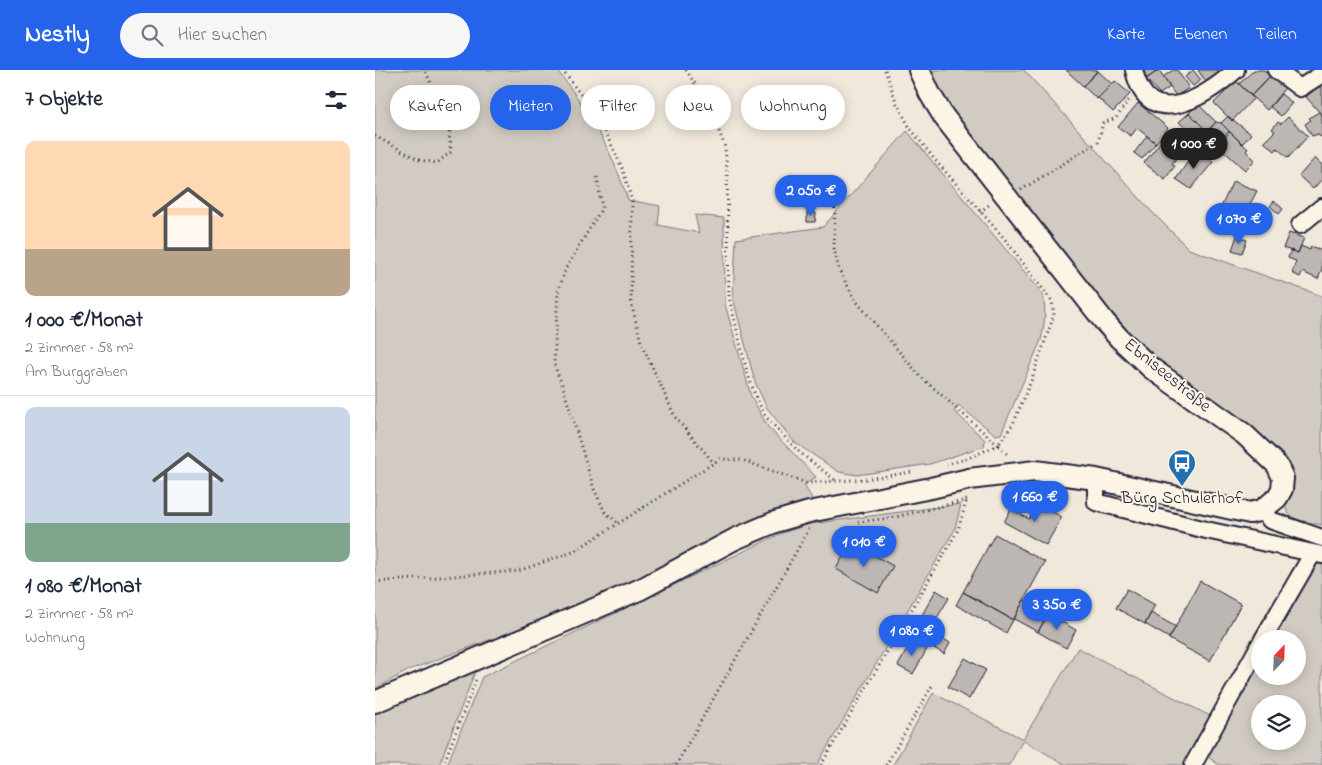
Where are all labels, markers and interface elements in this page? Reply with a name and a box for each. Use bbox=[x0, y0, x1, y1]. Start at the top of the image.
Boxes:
search box bbox=[120, 13, 470, 58]
text: Nestly bbox=[25, 18, 90, 53]
icon: search bbox=[138, 21, 166, 49]
text: Hier suchen bbox=[178, 22, 267, 49]
text: Karte bbox=[1107, 22, 1145, 48]
text: Ebenen bbox=[1173, 22, 1227, 48]
text: Teilen bbox=[1255, 22, 1297, 48]
text: 7 Objekte bbox=[25, 85, 103, 115]
chip: Kaufen bbox=[390, 85, 480, 130]
chip: Mieten bbox=[490, 85, 571, 130]
chip: Filter bbox=[581, 85, 655, 130]
chip: Neu bbox=[665, 85, 731, 130]
chip: Wohnung bbox=[741, 85, 845, 130]
icon: filters bbox=[322, 86, 350, 114]
pin: 1 000 € bbox=[1148, 128, 1240, 170]
text: 1 000 € bbox=[1172, 132, 1216, 156]
icon: home bbox=[143, 174, 233, 264]
pin: 2 050 € bbox=[765, 174, 857, 217]
text: 2 050 € bbox=[786, 179, 836, 203]
pin: 1 070 € bbox=[1193, 202, 1285, 245]
text: 1 070 € bbox=[1217, 207, 1261, 231]
text: 1 000 €/Monat bbox=[25, 306, 143, 336]
street label: Ebniseestraße bbox=[1118, 333, 1217, 420]
text: 2 Zimmer · 58 m² bbox=[25, 336, 134, 360]
text: Am Burggraben bbox=[25, 360, 128, 384]
icon: home bbox=[143, 439, 233, 529]
bus stop icon: Bürg Schulerhof bbox=[1167, 448, 1197, 487]
pin: 1 660 € bbox=[989, 480, 1081, 523]
text: 1 660 € bbox=[1012, 485, 1058, 509]
place label: Bürg Schulerhof bbox=[1120, 486, 1244, 513]
pin: 1 010 € bbox=[818, 526, 910, 568]
text: 1 010 € bbox=[842, 530, 886, 554]
text: 1 080 €/Monat bbox=[25, 572, 142, 602]
pin: 3 350 € bbox=[1011, 588, 1103, 631]
text: 3 350 € bbox=[1033, 593, 1081, 617]
text: 2 Zimmer · 58 m² bbox=[25, 602, 134, 626]
pin: 1 080 € bbox=[866, 614, 958, 657]
text: 1 080 € bbox=[890, 619, 934, 643]
text: Wohnung bbox=[25, 626, 85, 650]
north arrow bbox=[1251, 630, 1306, 685]
map controls bbox=[1251, 630, 1306, 750]
button: layers bbox=[1251, 695, 1306, 750]

